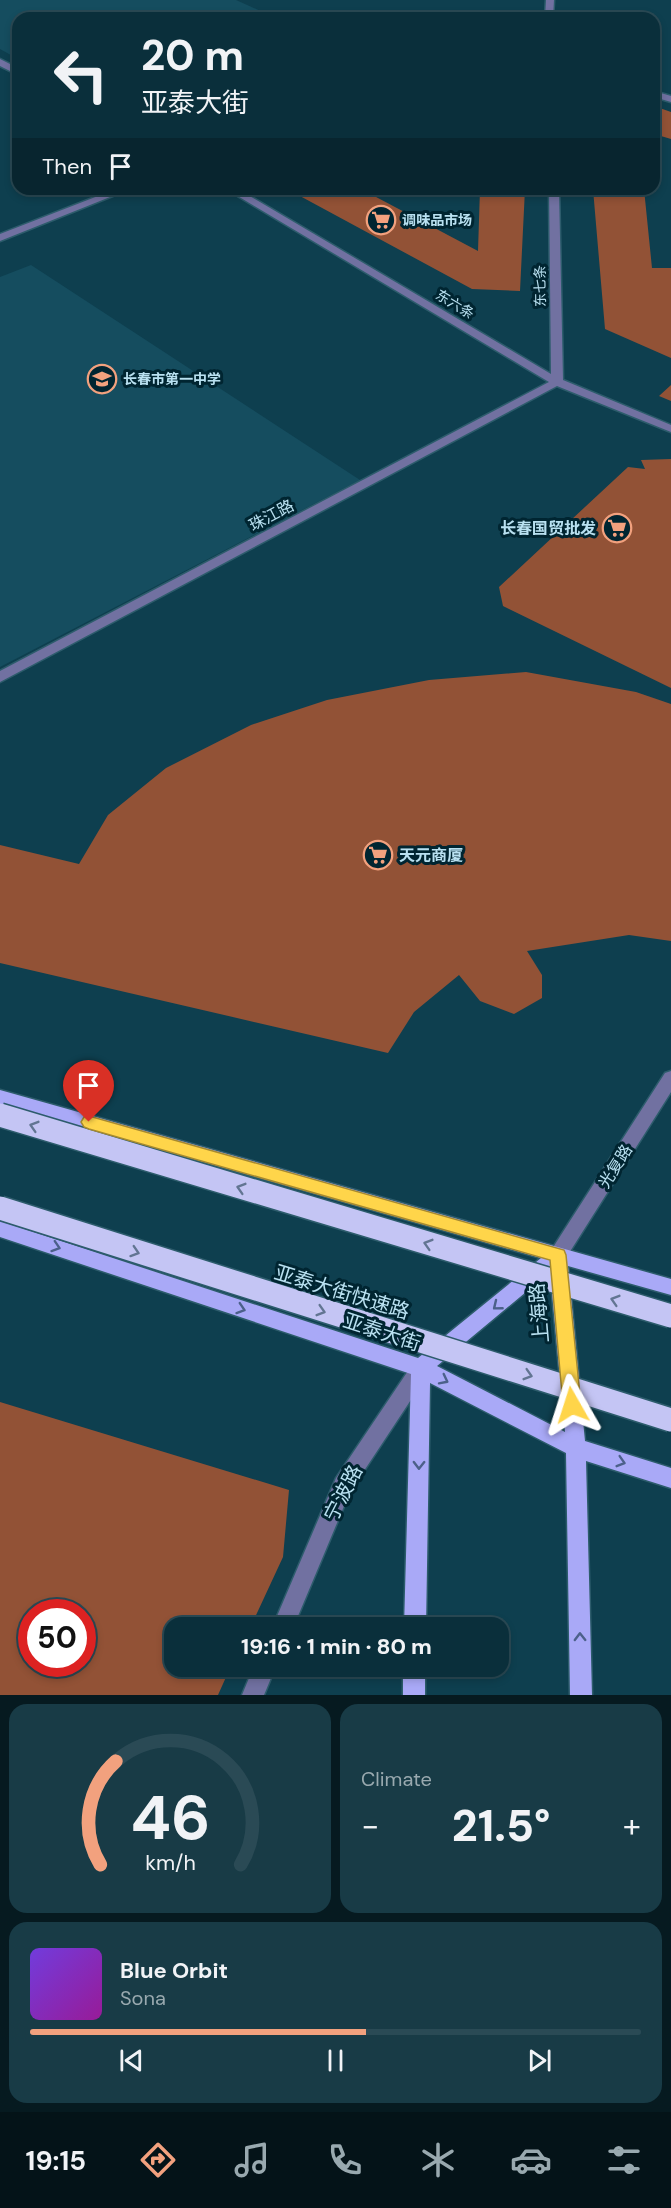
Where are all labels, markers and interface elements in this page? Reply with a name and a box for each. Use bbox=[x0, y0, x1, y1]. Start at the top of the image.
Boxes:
text: 20 m bbox=[141, 28, 244, 83]
icon: left bbox=[42, 36, 120, 114]
text: 亚泰大街 bbox=[141, 85, 249, 120]
icon: arrive bbox=[104, 150, 137, 183]
text: Then bbox=[42, 152, 92, 181]
supermarket icon: 调味品市场 bbox=[365, 204, 397, 236]
place label: 调味品市场 bbox=[402, 211, 472, 229]
street label: 东七条 bbox=[531, 265, 549, 307]
street label: 东六条 bbox=[432, 285, 478, 323]
school or university icon: 长春市第一中学 bbox=[86, 363, 118, 395]
place label: 长春市第一中学 bbox=[123, 370, 221, 388]
street label: 珠江路 bbox=[245, 495, 297, 536]
supermarket icon: 长春国贸批发 bbox=[601, 512, 633, 544]
place label: 长春国贸批发 bbox=[500, 518, 596, 539]
supermarket icon: 天元商厦 bbox=[362, 839, 394, 871]
place label: 天元商厦 bbox=[399, 845, 463, 866]
pin bbox=[63, 1060, 114, 1122]
icon: arrive bbox=[72, 1069, 105, 1102]
one-way arrow bbox=[30, 1121, 40, 1133]
street label: 光复路 bbox=[594, 1140, 637, 1192]
one-way arrow bbox=[236, 1183, 247, 1195]
one-way arrow bbox=[423, 1239, 434, 1251]
one-way arrow bbox=[50, 1240, 61, 1253]
one-way arrow bbox=[129, 1245, 140, 1257]
street label: 亚泰大街快速路 bbox=[271, 1259, 413, 1325]
street label: 上海路 bbox=[523, 1282, 555, 1344]
one-way arrow bbox=[610, 1295, 621, 1307]
one-way arrow bbox=[493, 1298, 504, 1309]
one-way arrow bbox=[235, 1301, 246, 1314]
one-way arrow bbox=[315, 1304, 326, 1316]
street label: 亚泰大街 bbox=[340, 1307, 424, 1357]
one-way arrow bbox=[522, 1368, 533, 1380]
one-way arrow bbox=[438, 1373, 449, 1384]
position arrow bbox=[540, 1373, 604, 1437]
one-way arrow bbox=[615, 1455, 626, 1467]
street label: 宁波路 bbox=[318, 1460, 368, 1526]
one-way arrow bbox=[412, 1460, 425, 1469]
speed limit sign: 50 bbox=[18, 1599, 96, 1677]
text: 19:16 · 1 min · 80 m bbox=[241, 1632, 432, 1661]
one-way arrow bbox=[574, 1632, 586, 1641]
text: Climate bbox=[361, 1766, 432, 1792]
text: 46 bbox=[130, 1777, 210, 1858]
text: 21.5° bbox=[452, 1796, 550, 1855]
text: − bbox=[361, 1804, 379, 1847]
text: + bbox=[623, 1804, 641, 1847]
text: km/h bbox=[145, 1850, 195, 1878]
text: Blue Orbit bbox=[120, 1956, 228, 1985]
text: Sona bbox=[120, 1985, 166, 2011]
icon: previous bbox=[115, 2044, 148, 2077]
icon: pause bbox=[319, 2044, 352, 2077]
icon: next bbox=[523, 2044, 556, 2077]
icon: directions bbox=[137, 2139, 179, 2181]
icon: music bbox=[231, 2139, 273, 2181]
icon: phone bbox=[324, 2139, 366, 2181]
icon: climate bbox=[417, 2139, 459, 2181]
icon: car bbox=[510, 2139, 552, 2181]
icon: filters bbox=[603, 2139, 645, 2181]
text: 19:15 bbox=[26, 2143, 86, 2178]

